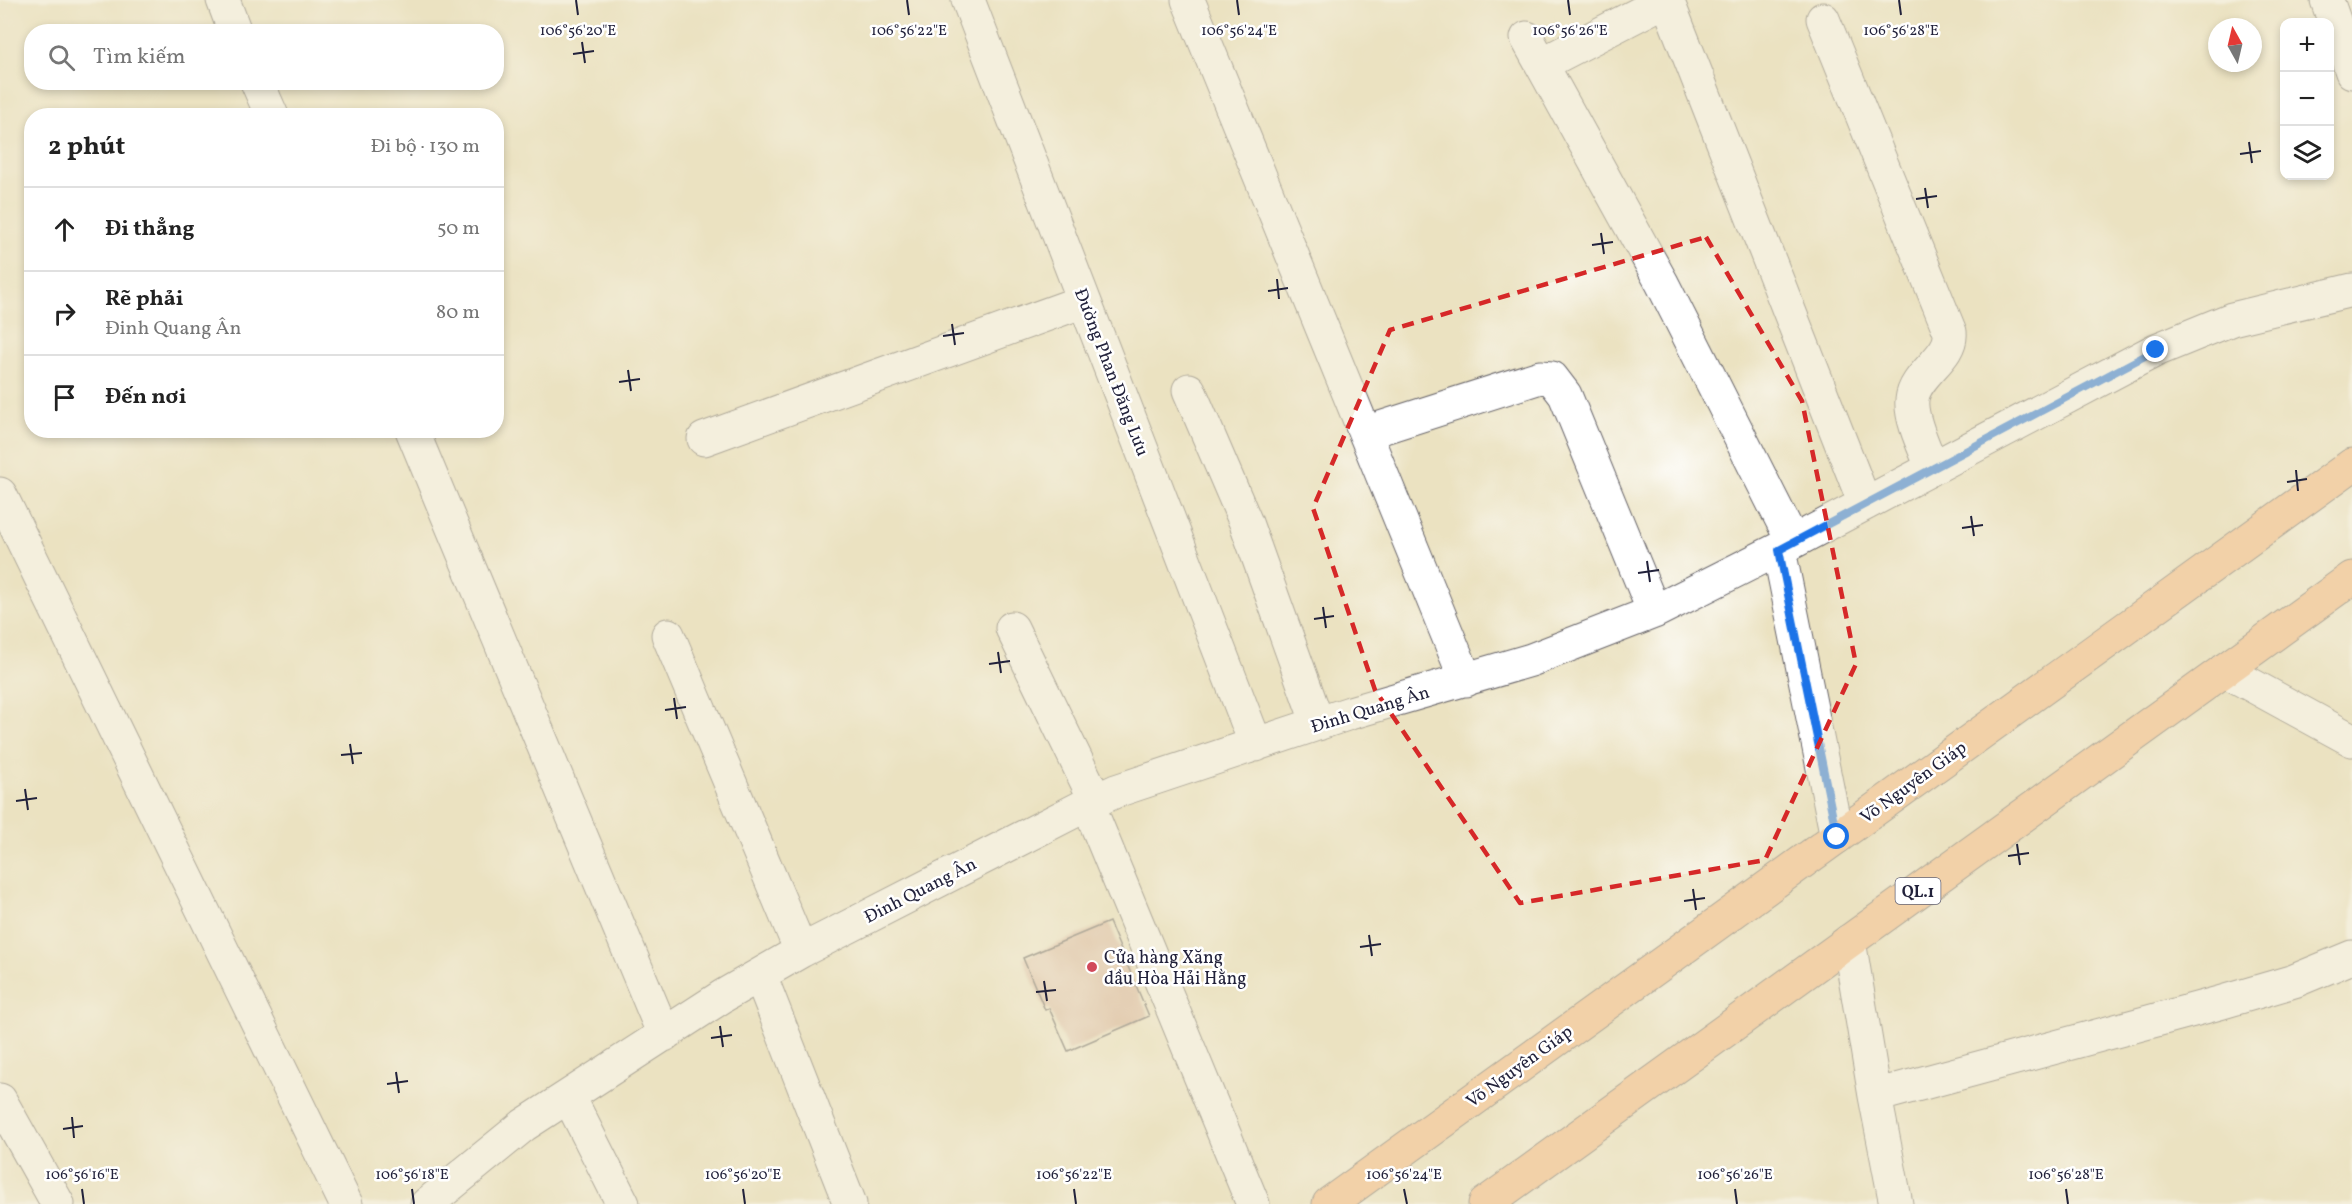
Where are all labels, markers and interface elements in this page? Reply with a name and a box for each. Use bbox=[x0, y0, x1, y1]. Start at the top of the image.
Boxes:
north arrow bbox=[2208, 18, 2262, 72]
map controls bbox=[2280, 18, 2334, 180]
button: + bbox=[2280, 18, 2334, 72]
text: 106°56'20"E bbox=[540, 21, 616, 42]
text: 106°56'22"E bbox=[871, 21, 947, 42]
text: 106°56'24"E bbox=[1201, 21, 1277, 42]
text: 106°56'26"E bbox=[1532, 21, 1608, 42]
text: 106°56'28"E bbox=[1863, 21, 1939, 42]
search box bbox=[24, 24, 504, 90]
icon: search bbox=[45, 41, 78, 74]
text: Tìm kiếm bbox=[93, 42, 186, 73]
button: − bbox=[2280, 72, 2334, 126]
button: layers bbox=[2280, 126, 2334, 180]
text: 2 phút bbox=[48, 129, 125, 165]
text: Đi bộ · 130 m bbox=[371, 133, 480, 161]
icon: ahead bbox=[48, 213, 81, 246]
text: Đi thẳng bbox=[105, 214, 195, 245]
text: 50 m bbox=[437, 215, 480, 243]
text: Rẽ phải bbox=[105, 284, 184, 315]
street label: Đường Phan Đăng Lưu bbox=[1067, 285, 1154, 460]
icon: right bbox=[48, 297, 81, 330]
text: 80 m bbox=[436, 299, 480, 327]
text: Đinh Quang Ân bbox=[105, 315, 242, 343]
route end bbox=[2142, 336, 2168, 362]
icon: arrive bbox=[48, 381, 81, 414]
text: Đến nơi bbox=[105, 382, 187, 413]
street label: Đinh Quang Ân bbox=[1308, 680, 1433, 740]
street label: Võ Nguyên Giáp bbox=[1855, 736, 1972, 830]
route start bbox=[1823, 823, 1849, 849]
street label: Đinh Quang Ân bbox=[860, 852, 981, 930]
road number: QL.1 bbox=[1896, 878, 1940, 904]
place label: Cửa hàng Xăng dầu Hòa Hải Hằng bbox=[1104, 946, 1247, 992]
marker: Cửa hàng Xăng dầu Hòa Hải Hằng bbox=[1085, 960, 1099, 974]
street label: Võ Nguyên Giáp bbox=[1461, 1020, 1578, 1114]
text: 106°56'16"E bbox=[45, 1165, 119, 1186]
text: 106°56'18"E bbox=[375, 1165, 449, 1186]
text: 106°56'20"E bbox=[705, 1165, 781, 1186]
text: 106°56'22"E bbox=[1036, 1165, 1112, 1186]
text: 106°56'24"E bbox=[1366, 1165, 1442, 1186]
text: 106°56'26"E bbox=[1697, 1165, 1773, 1186]
text: 106°56'28"E bbox=[2028, 1165, 2104, 1186]

